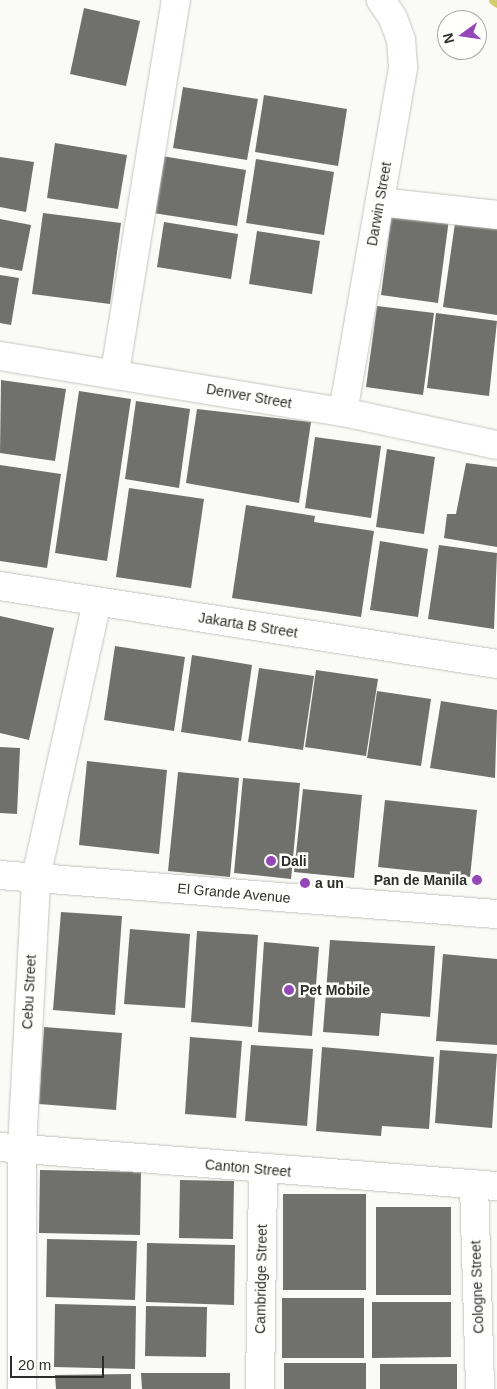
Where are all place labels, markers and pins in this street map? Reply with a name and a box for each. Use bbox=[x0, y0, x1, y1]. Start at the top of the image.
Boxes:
place label: Dali bbox=[281, 853, 307, 869]
marker: Dali bbox=[265, 855, 277, 867]
place label: Pan de Manila bbox=[374, 872, 467, 888]
marker: Pan de Manila bbox=[471, 874, 483, 886]
place label: a un bbox=[315, 875, 344, 891]
marker: a un bbox=[299, 877, 311, 889]
place label: Pet Mobile bbox=[300, 982, 370, 998]
marker: Pet Mobile bbox=[282, 983, 296, 997]

